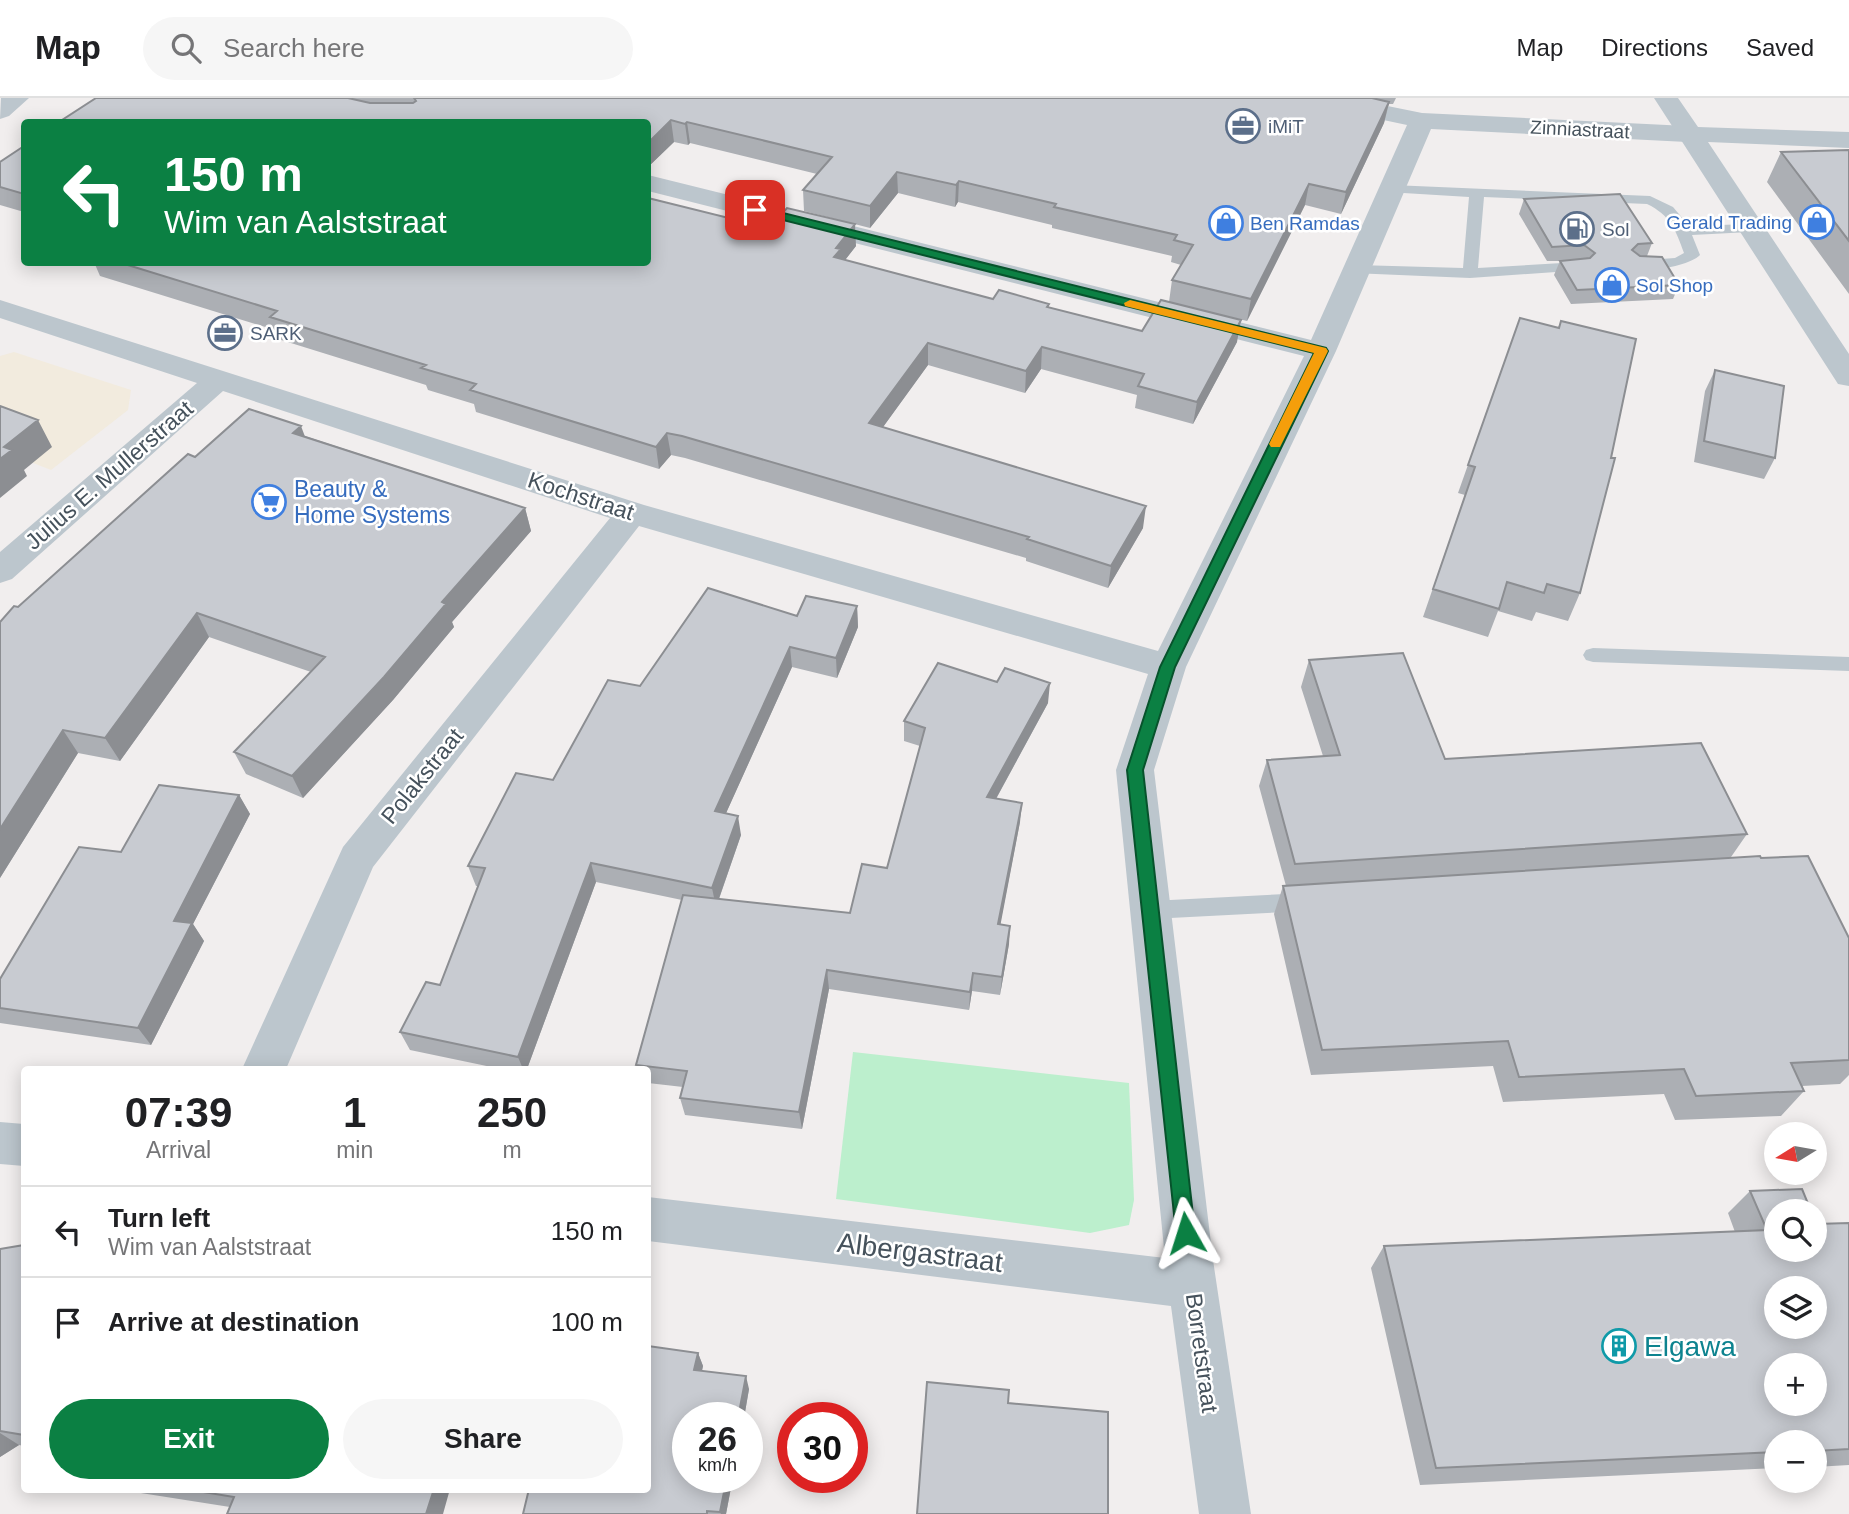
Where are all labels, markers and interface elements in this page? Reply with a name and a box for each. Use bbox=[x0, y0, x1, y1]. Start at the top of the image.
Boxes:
search box bbox=[143, 17, 633, 80]
text: Map bbox=[35, 29, 101, 66]
icon: search bbox=[167, 29, 205, 67]
text: Search here bbox=[223, 33, 365, 63]
text: Map bbox=[1517, 34, 1563, 61]
text: Directions bbox=[1601, 34, 1708, 61]
text: Saved bbox=[1746, 34, 1814, 61]
office icon: iMiT bbox=[1224, 107, 1262, 145]
place label: iMiT bbox=[1268, 116, 1304, 137]
street label: Zinniastraat bbox=[1530, 116, 1631, 143]
icon: left bbox=[49, 147, 140, 238]
text: 150 m bbox=[164, 147, 303, 201]
pin bbox=[725, 180, 785, 240]
icon: arrive bbox=[736, 191, 774, 229]
shop icon: Gerald Trading bbox=[1798, 203, 1836, 241]
text: Wim van Aalststraat bbox=[164, 204, 447, 240]
shop icon: Ben Ramdas bbox=[1207, 204, 1245, 242]
fuel station icon: Sol bbox=[1558, 210, 1596, 248]
place label: Gerald Trading bbox=[1666, 212, 1792, 233]
place label: Ben Ramdas bbox=[1250, 213, 1360, 234]
place label: Sol bbox=[1602, 219, 1629, 240]
shop icon: Sol Shop bbox=[1593, 266, 1631, 304]
place label: Sol Shop bbox=[1636, 275, 1713, 296]
office icon: SARK bbox=[206, 314, 244, 352]
place label: SARK bbox=[250, 323, 302, 344]
street label: Julius E. Mullerstraat bbox=[20, 395, 199, 555]
street label: Kochstraat bbox=[525, 467, 638, 526]
place label: Beauty & Home Systems bbox=[294, 476, 450, 528]
supermarket icon: Beauty & Home Systems bbox=[250, 483, 288, 521]
street label: Polakstraat bbox=[376, 723, 469, 829]
text: 07:39 bbox=[125, 1089, 232, 1136]
text: 1 bbox=[343, 1089, 366, 1136]
text: 250 bbox=[477, 1089, 547, 1136]
north arrow bbox=[1764, 1122, 1827, 1185]
map controls bbox=[1764, 1122, 1827, 1493]
text: Arrival bbox=[146, 1137, 211, 1163]
text: min bbox=[336, 1137, 373, 1163]
text: m bbox=[503, 1137, 522, 1163]
position arrow bbox=[1149, 1196, 1223, 1270]
button: search bbox=[1764, 1199, 1827, 1262]
text: Turn left bbox=[108, 1203, 210, 1233]
icon: left bbox=[49, 1213, 87, 1251]
text: 150 m bbox=[551, 1216, 623, 1246]
street label: Albergastraat bbox=[835, 1227, 1005, 1278]
text: Wim van Aalststraat bbox=[108, 1234, 311, 1260]
button: layers bbox=[1764, 1276, 1827, 1339]
street label: Borretstraat bbox=[1181, 1292, 1223, 1415]
icon: arrive bbox=[49, 1304, 87, 1342]
text: Arrive at destination bbox=[108, 1307, 359, 1337]
text: 100 m bbox=[551, 1307, 623, 1337]
building icon: Elgawa bbox=[1600, 1327, 1638, 1365]
place label: Elgawa bbox=[1644, 1331, 1736, 1362]
button: + bbox=[1764, 1353, 1827, 1416]
button: Exit bbox=[49, 1399, 329, 1479]
button: Share bbox=[343, 1399, 623, 1479]
speed limit sign: 30 bbox=[777, 1402, 868, 1493]
text: 26 bbox=[698, 1419, 737, 1458]
button: − bbox=[1764, 1430, 1827, 1493]
text: km/h bbox=[698, 1455, 737, 1475]

